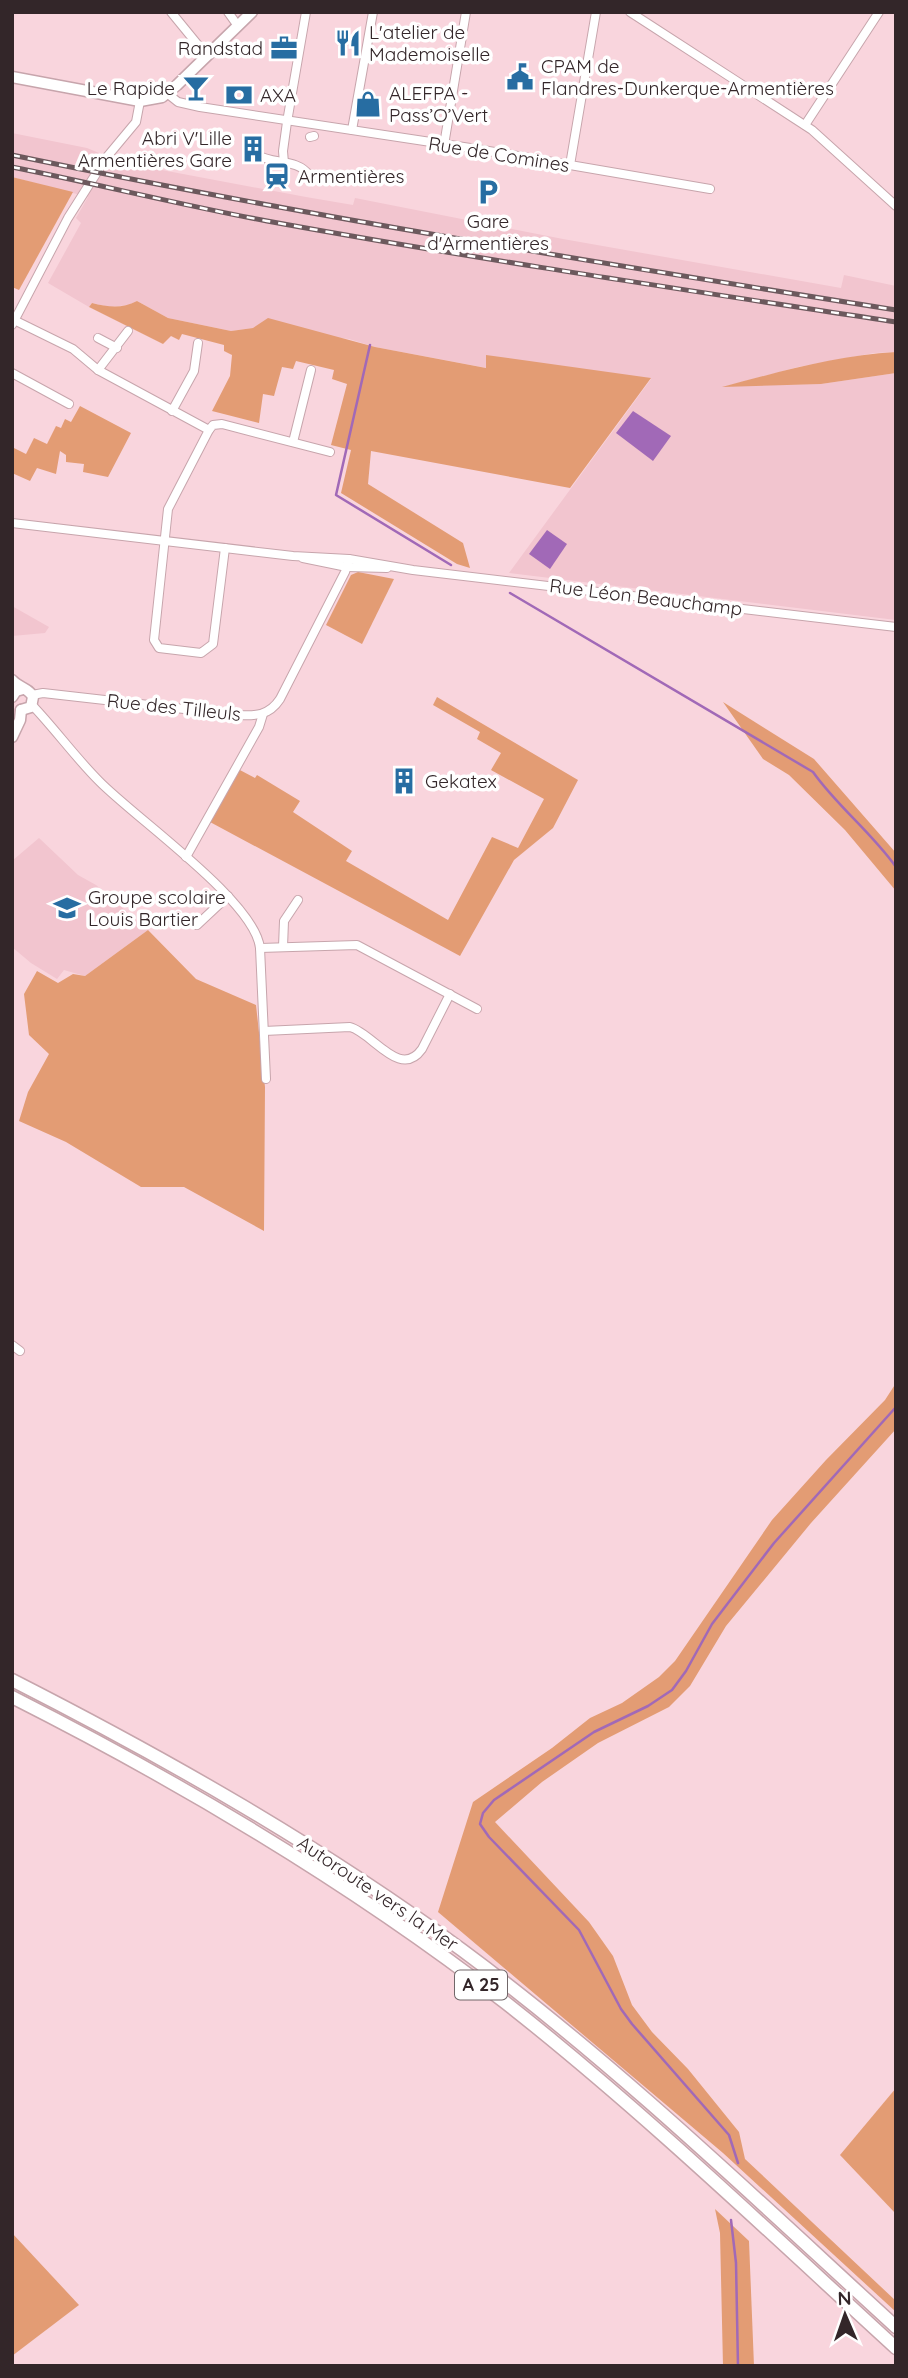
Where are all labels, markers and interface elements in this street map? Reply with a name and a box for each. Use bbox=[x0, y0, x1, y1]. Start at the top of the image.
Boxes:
place label: L'atelier de Mademoiselle bbox=[369, 20, 490, 66]
restaurant icon: L'atelier de Mademoiselle bbox=[333, 28, 363, 58]
office icon: Randstad bbox=[269, 33, 299, 63]
place label: Randstad bbox=[178, 36, 263, 60]
place label: CPAM de Flandres-Dunkerque-Armentières bbox=[541, 54, 834, 100]
public building icon: CPAM de Flandres-Dunkerque-Armentières bbox=[505, 62, 535, 92]
bar icon: Le Rapide bbox=[181, 73, 211, 103]
place label: Le Rapide bbox=[87, 76, 175, 100]
bank icon: AXA bbox=[224, 80, 254, 110]
place label: ALEFPA - Pass’O’Vert bbox=[389, 81, 488, 127]
place label: AXA bbox=[260, 83, 296, 107]
shop icon: ALEFPA - Pass’O’Vert bbox=[353, 89, 383, 119]
place label: Abri V'Lille Armentières Gare bbox=[78, 126, 232, 172]
street label: Rue de Comines bbox=[427, 131, 571, 177]
building icon: Abri V'Lille Armentières Gare bbox=[238, 134, 268, 164]
station icon: Armentières bbox=[262, 161, 292, 191]
place label: Armentières bbox=[298, 164, 405, 188]
parking icon: Gare d'Armentières bbox=[473, 177, 503, 207]
place label: Gare d'Armentières bbox=[427, 209, 549, 255]
street label: Rue Léon Beauchamp bbox=[548, 573, 744, 621]
street label: Rue des Tilleuls bbox=[106, 688, 242, 726]
building icon: Gekatex bbox=[389, 766, 419, 796]
place label: Gekatex bbox=[425, 769, 497, 793]
place label: Groupe scolaire Louis Bartier bbox=[88, 885, 226, 931]
school or university icon: Groupe scolaire Louis Bartier bbox=[52, 893, 82, 923]
street label: Autoroute vers la Mer bbox=[293, 1830, 464, 1956]
road number: A 25 bbox=[455, 1970, 507, 1999]
north arrow bbox=[810, 2280, 880, 2350]
text: N bbox=[837, 2286, 852, 2310]

